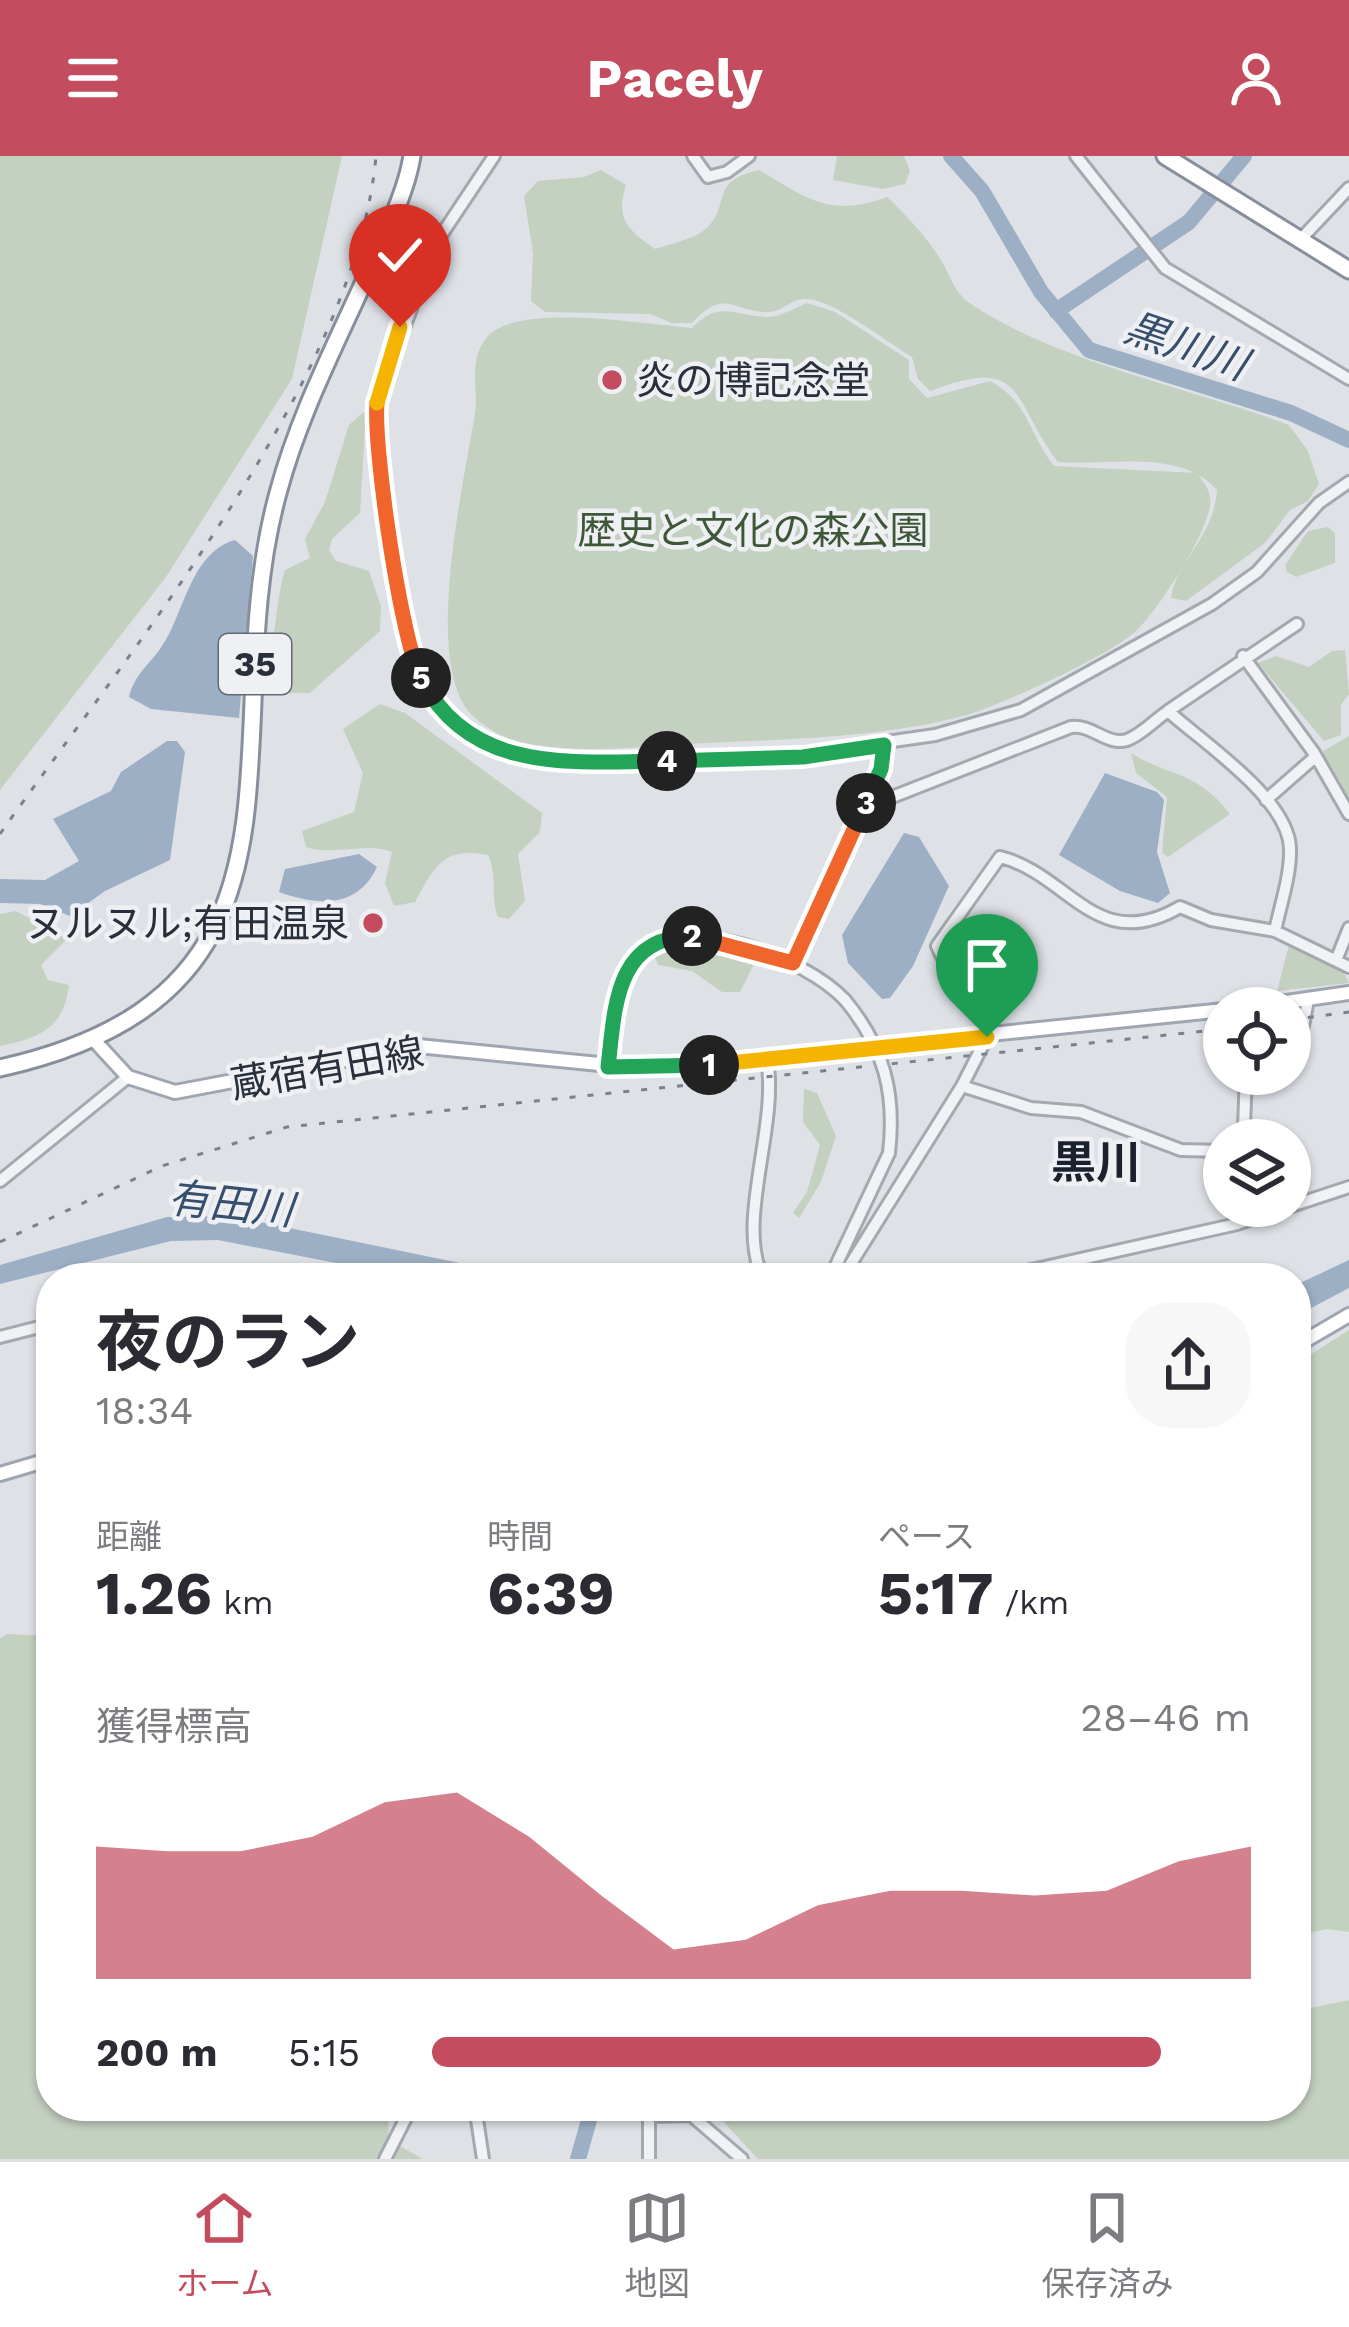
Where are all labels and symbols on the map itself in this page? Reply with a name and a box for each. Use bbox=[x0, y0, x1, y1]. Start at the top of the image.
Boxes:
pin bbox=[349, 204, 451, 327]
water label: 黒川川 bbox=[1118, 302, 1257, 391]
place label: 炎の博記念堂 bbox=[636, 358, 870, 403]
marker: 炎の博記念堂 bbox=[599, 367, 625, 393]
park label: 歴史と文化の森公園 bbox=[577, 508, 929, 553]
road number: 35 bbox=[219, 634, 291, 694]
pin: 5 bbox=[391, 648, 451, 708]
pin: 4 bbox=[637, 731, 697, 791]
pin: 3 bbox=[836, 773, 896, 833]
place label: ヌルヌル;有田温泉 bbox=[25, 901, 349, 946]
pin: 2 bbox=[662, 906, 722, 966]
marker: ヌルヌル;有田温泉 bbox=[360, 910, 386, 936]
pin bbox=[936, 914, 1038, 1037]
street label: 蔵宿有田線 bbox=[227, 1029, 427, 1107]
pin: 1 bbox=[679, 1035, 739, 1095]
district label: 黒川 bbox=[1051, 1136, 1141, 1189]
water label: 有田川 bbox=[166, 1173, 300, 1235]

